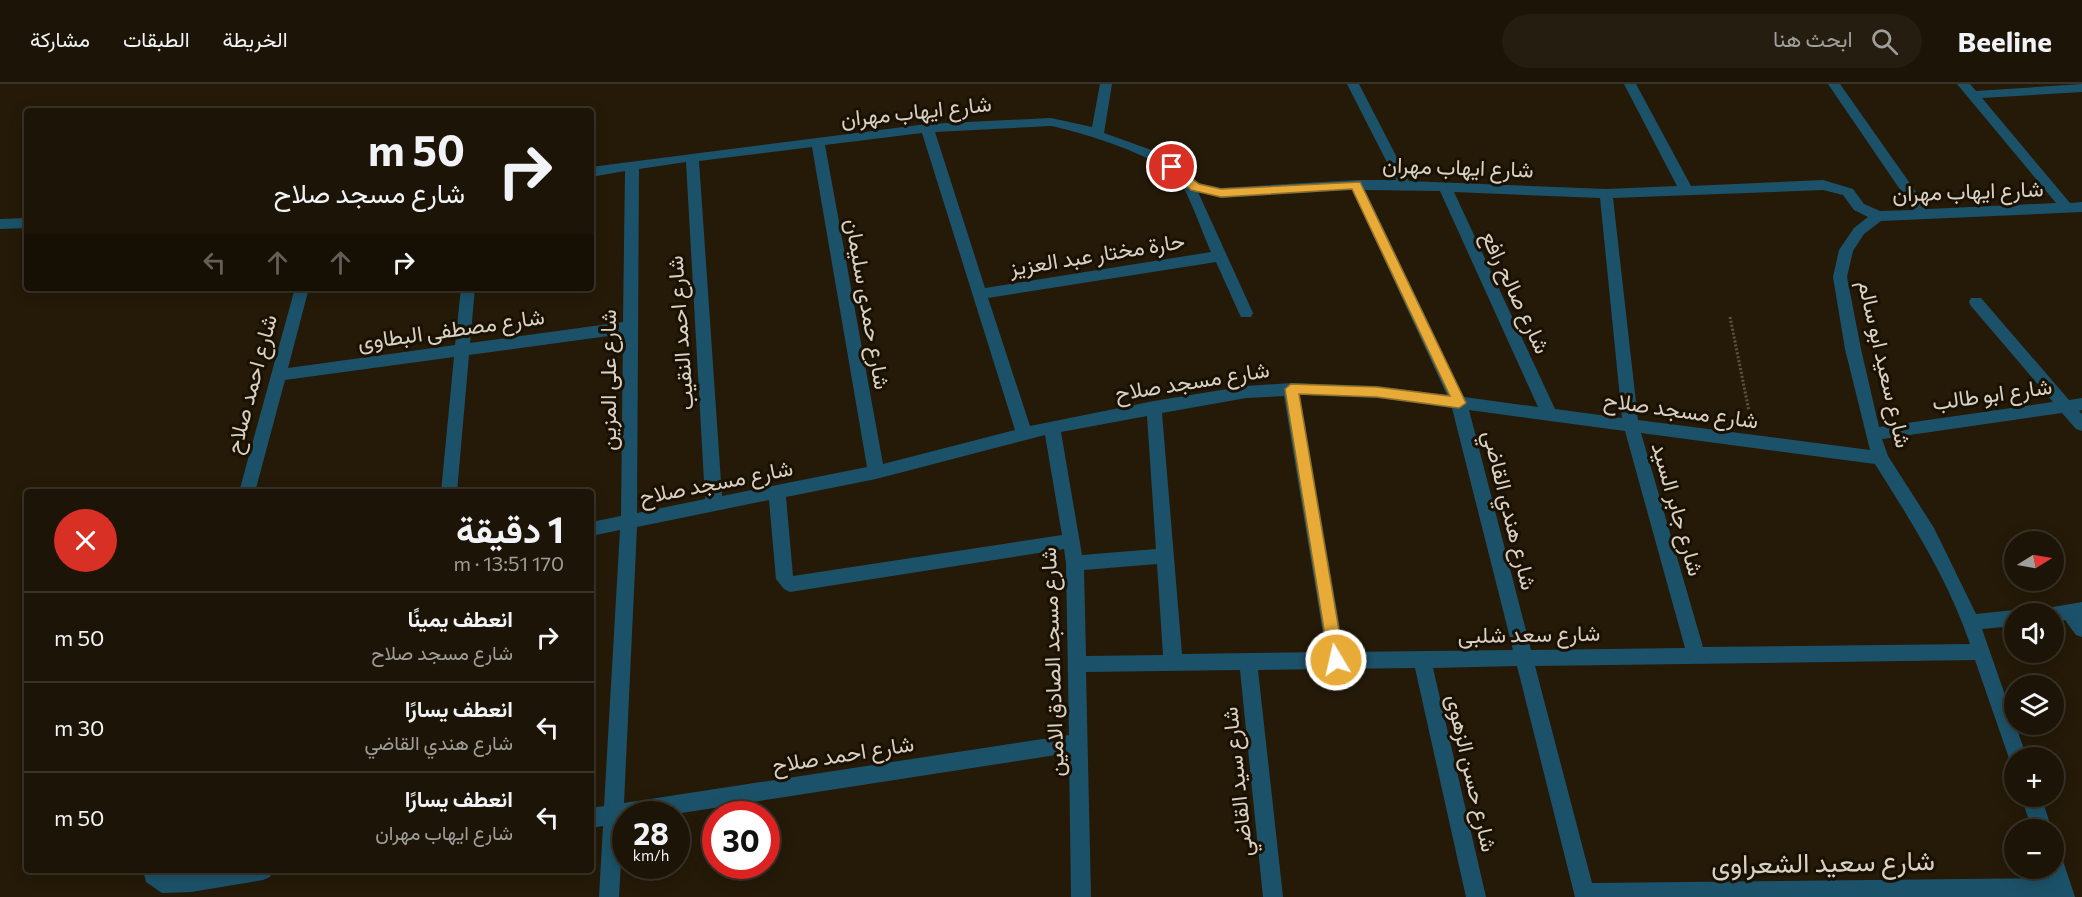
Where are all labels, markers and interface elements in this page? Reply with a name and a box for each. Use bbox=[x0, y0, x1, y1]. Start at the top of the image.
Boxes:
search box bbox=[1502, 14, 1922, 68]
text: Beeline bbox=[1958, 24, 2052, 58]
text: ابحث هنا bbox=[1773, 25, 1853, 52]
icon: search bbox=[1868, 25, 1901, 58]
text: مشاركة bbox=[30, 26, 90, 51]
text: الطبقات bbox=[123, 26, 190, 51]
text: الخريطة bbox=[223, 26, 288, 51]
street label: شارع ايهاب مهران bbox=[839, 89, 993, 134]
text: 50 m bbox=[368, 123, 465, 175]
icon: right bbox=[486, 132, 564, 210]
pin bbox=[1146, 141, 1197, 192]
icon: arrive bbox=[1155, 150, 1188, 183]
street label: شارع ايهاب مهران bbox=[1382, 150, 1534, 185]
street label: شارع ايهاب مهران bbox=[1892, 174, 2044, 209]
text: شارع مسجد صلاح bbox=[273, 176, 465, 209]
street label: شارع حمدى سليمان bbox=[838, 216, 897, 392]
street label: حارة مختار عبد العزيز bbox=[1006, 226, 1187, 282]
street label: شارع صالح رافع bbox=[1474, 226, 1557, 358]
icon: left bbox=[198, 246, 231, 279]
icon: ahead bbox=[261, 246, 294, 279]
icon: ahead bbox=[324, 246, 357, 279]
icon: right bbox=[387, 246, 420, 279]
street label: شارع احمد النقيب bbox=[661, 255, 700, 411]
street label: شارع سعيد ابو سالم bbox=[1851, 277, 1918, 451]
street label: شارع مصطفى البطاوى bbox=[356, 302, 546, 357]
street label: شارع على المزين bbox=[594, 309, 623, 451]
street label: شارع احمد صلاح bbox=[219, 311, 284, 457]
street label: شارع مسجد صلاح bbox=[1113, 355, 1271, 408]
street label: شارع ابو طالب bbox=[1930, 372, 2054, 417]
street label: شارع مسجد صلاح bbox=[1602, 385, 1760, 436]
street label: شارع هندي القاضي bbox=[1472, 427, 1543, 594]
street label: شارع جابر السيد bbox=[1645, 439, 1710, 579]
street label: شارع مسجد صلاح bbox=[637, 453, 795, 512]
text: 1 دقيقة bbox=[456, 506, 564, 550]
button: close bbox=[54, 509, 117, 572]
north arrow bbox=[2004, 531, 2064, 591]
map controls bbox=[2004, 531, 2064, 879]
street label: شارع مسجد الصادق الامين bbox=[1034, 547, 1071, 777]
text: 170 m · 13:51 bbox=[453, 551, 564, 575]
button: sound bbox=[2004, 603, 2064, 663]
text: انعطف يمينًا bbox=[407, 605, 513, 632]
street label: شارع سعد شلبى bbox=[1457, 619, 1601, 650]
icon: right bbox=[531, 621, 564, 654]
text: 50 m bbox=[54, 624, 104, 651]
position arrow bbox=[1304, 628, 1368, 692]
text: شارع مسجد صلاح bbox=[371, 640, 513, 664]
button: layers bbox=[2004, 675, 2064, 735]
street label: شارع حسن الزهوى bbox=[1439, 692, 1504, 855]
text: انعطف يسارًا bbox=[405, 695, 513, 722]
street label: شارع سيد القاضي bbox=[1215, 705, 1264, 858]
icon: left bbox=[531, 711, 564, 744]
text: 30 m bbox=[54, 714, 104, 741]
street label: شارع احمد صلاح bbox=[770, 729, 916, 780]
text: شارع هندي القاضي bbox=[364, 730, 513, 754]
button: + bbox=[2004, 747, 2064, 807]
text: انعطف يسارًا bbox=[405, 785, 513, 812]
icon: left bbox=[531, 801, 564, 834]
speed limit sign: 30 bbox=[702, 801, 780, 879]
text: 50 m bbox=[54, 804, 104, 831]
text: 28 bbox=[633, 814, 669, 851]
button: − bbox=[2004, 819, 2064, 879]
text: شارع ايهاب مهران bbox=[375, 820, 513, 844]
street label: شارع سعيد الشعراوى bbox=[1711, 843, 1935, 883]
text: km/h bbox=[633, 846, 669, 864]

